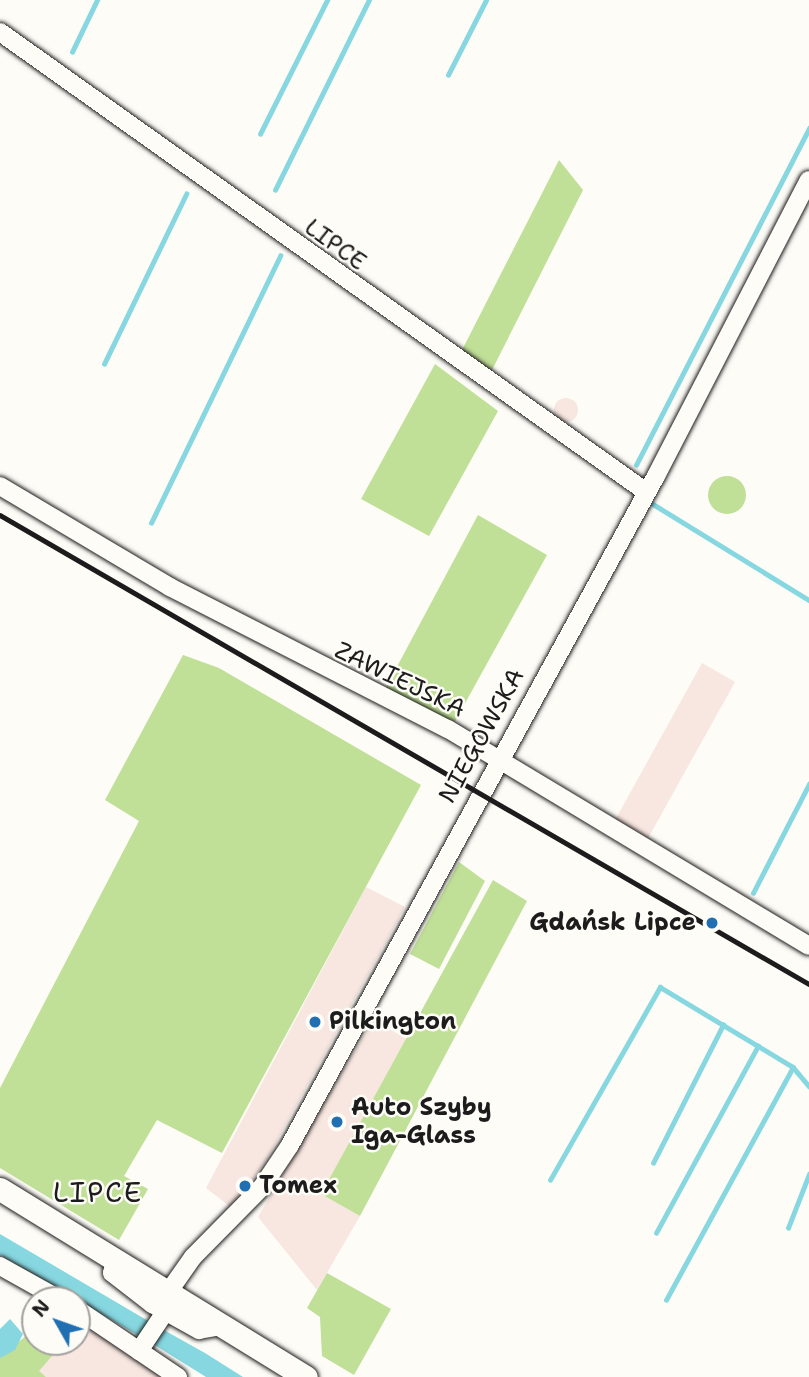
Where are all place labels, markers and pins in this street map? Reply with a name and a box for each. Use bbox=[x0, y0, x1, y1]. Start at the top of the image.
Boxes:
place label: Gdańsk Lipce bbox=[529, 909, 696, 937]
marker: Gdańsk Lipce bbox=[702, 913, 722, 933]
place label: Pilkington bbox=[329, 1008, 456, 1036]
marker: Pilkington bbox=[307, 1014, 323, 1030]
place label: Auto Szyby Iga-Glass bbox=[351, 1094, 492, 1150]
marker: Auto Szyby Iga-Glass bbox=[329, 1114, 345, 1130]
place label: Tomex bbox=[259, 1172, 337, 1200]
marker: Tomex bbox=[237, 1178, 253, 1194]

